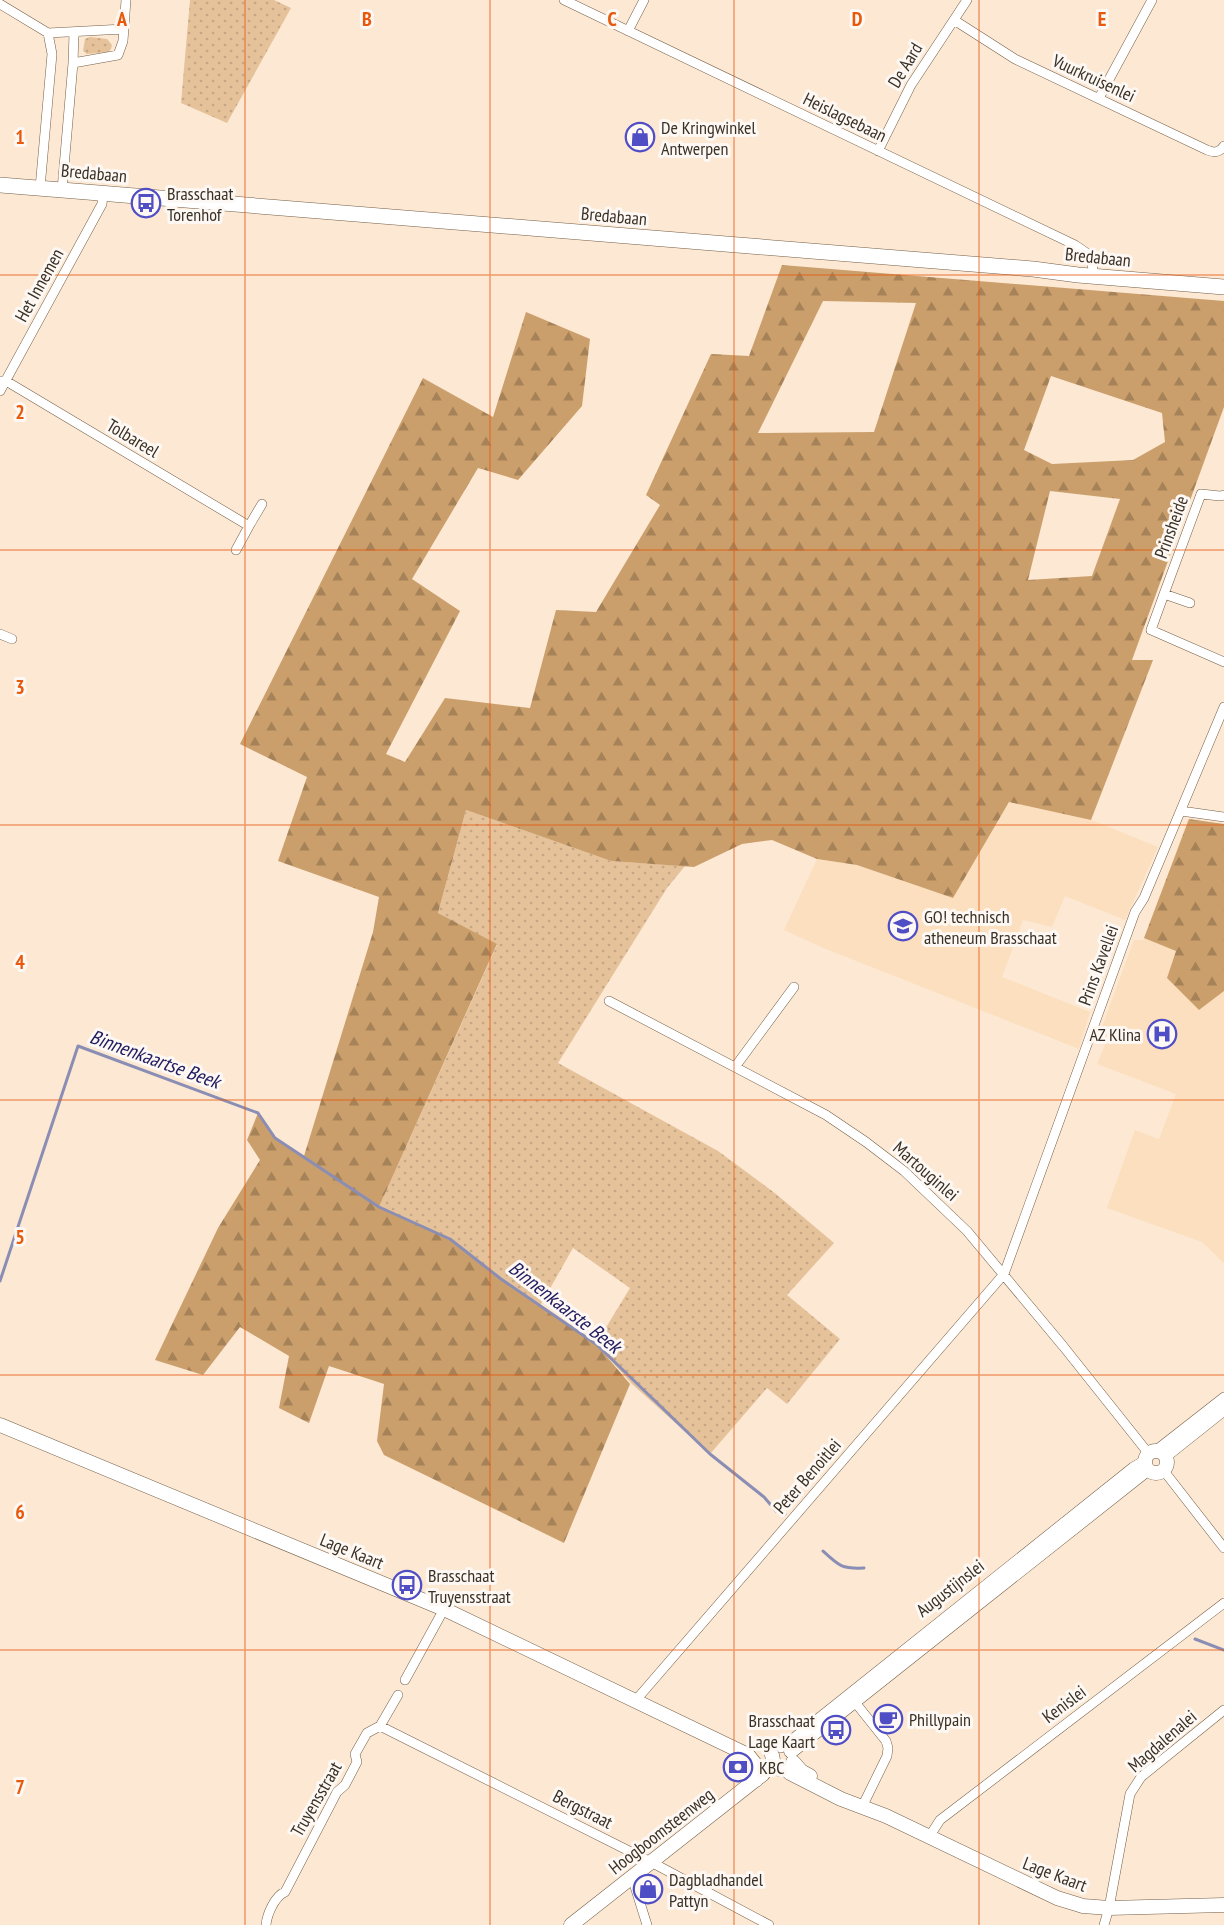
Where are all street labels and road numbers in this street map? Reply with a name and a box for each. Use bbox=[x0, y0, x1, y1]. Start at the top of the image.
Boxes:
street label: De Aard bbox=[883, 38, 927, 92]
street label: Vuurkruisenlei bbox=[1048, 48, 1139, 107]
street label: Heislagsebaan bbox=[800, 87, 890, 147]
street label: Bredabaan bbox=[60, 159, 128, 187]
street label: Bredabaan bbox=[580, 202, 648, 230]
street label: Bredabaan bbox=[1064, 242, 1132, 272]
street label: Het Innemen bbox=[9, 244, 69, 326]
street label: Tolbareel bbox=[103, 413, 164, 463]
street label: Prinsheide bbox=[1149, 493, 1193, 561]
street label: Prins Kavellei bbox=[1073, 922, 1123, 1008]
street label: Martouginlei bbox=[888, 1136, 964, 1206]
street label: Peter Benoitlei bbox=[768, 1434, 846, 1518]
street label: Lage Kaart bbox=[317, 1528, 387, 1574]
street label: Augustijnslei bbox=[911, 1554, 989, 1622]
street label: Kenislei bbox=[1037, 1680, 1091, 1728]
street label: Magdalenalei bbox=[1123, 1705, 1201, 1777]
street label: Truyensstraat bbox=[285, 1757, 347, 1841]
street label: Hoogboomsteenweg bbox=[604, 1783, 718, 1879]
street label: Bergstraat bbox=[549, 1784, 617, 1834]
street label: Lage Kaart bbox=[1020, 1851, 1090, 1897]

